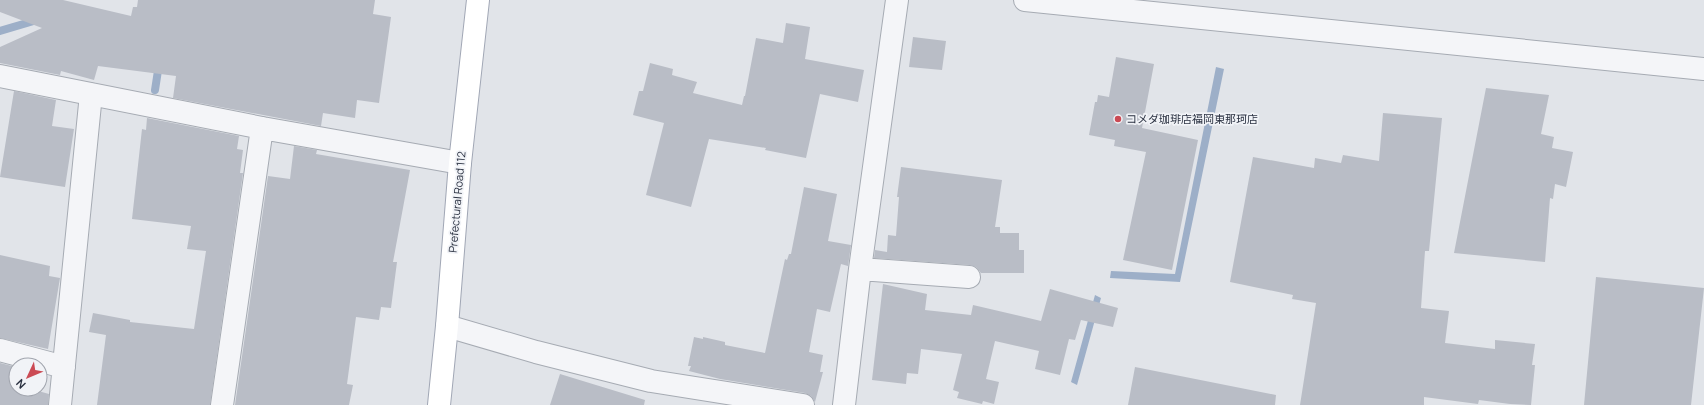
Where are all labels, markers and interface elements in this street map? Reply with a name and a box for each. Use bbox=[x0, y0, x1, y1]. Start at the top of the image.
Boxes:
place label: コメダ珈琲店福岡東那珂店 bbox=[1126, 111, 1258, 126]
marker: コメダ珈琲店福岡東那珂店 bbox=[1113, 114, 1123, 124]
street label: Prefectural Road 112 bbox=[445, 151, 468, 253]
north arrow bbox=[8, 357, 48, 397]
text: N bbox=[12, 376, 29, 392]

